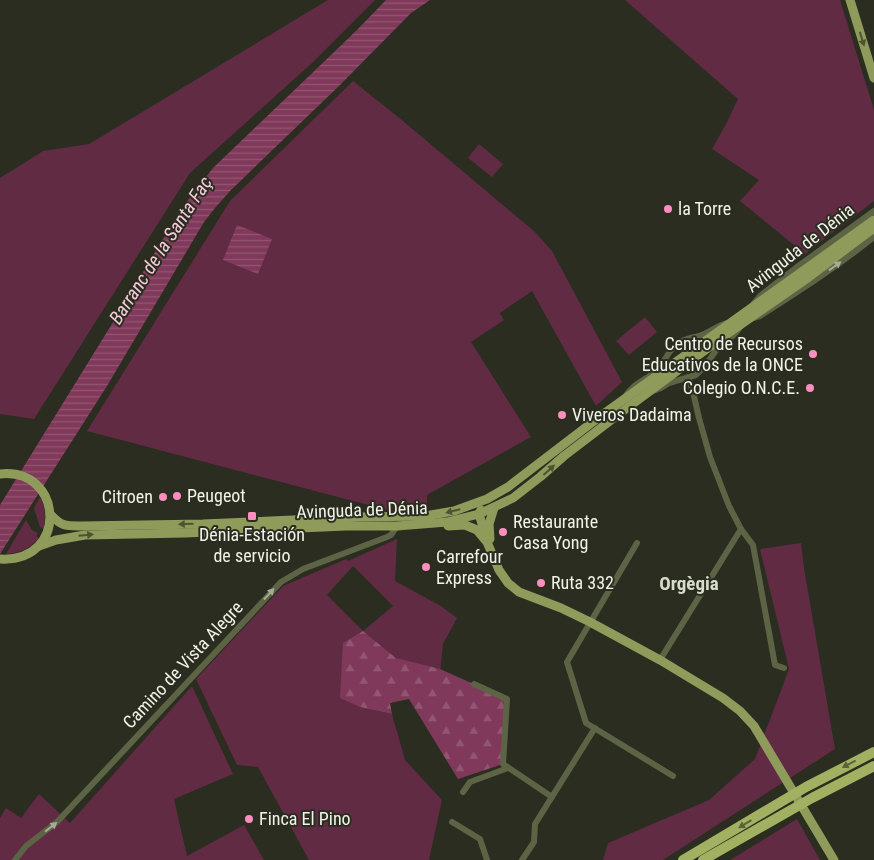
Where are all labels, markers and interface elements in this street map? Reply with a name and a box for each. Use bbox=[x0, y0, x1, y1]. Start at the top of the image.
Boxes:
one-way arrow bbox=[859, 31, 867, 46]
water label: Barranc de la Santa Faç bbox=[104, 172, 217, 329]
place label: la Torre bbox=[678, 198, 731, 219]
street label: Avinguda de Dénia bbox=[741, 199, 858, 296]
marker: la Torre bbox=[662, 203, 674, 215]
one-way arrow bbox=[828, 261, 841, 272]
place label: Centro de Recursos Educativos de la ONCE bbox=[642, 333, 803, 375]
marker: Centro de Recursos Educativos de la ONCE bbox=[807, 348, 819, 360]
place label: Colegio O.N.C.E. bbox=[683, 377, 800, 398]
marker: Colegio O.N.C.E. bbox=[804, 382, 816, 394]
place label: Viveros Dadaima bbox=[572, 404, 692, 425]
marker: Viveros Dadaima bbox=[556, 409, 568, 421]
one-way arrow bbox=[542, 464, 554, 476]
place label: Peugeot bbox=[187, 485, 246, 506]
place label: Citroen bbox=[102, 486, 153, 507]
marker: Peugeot bbox=[171, 490, 183, 502]
marker: Citroen bbox=[157, 491, 169, 503]
street label: Avinguda de Dénia bbox=[296, 497, 428, 522]
one-way arrow bbox=[445, 507, 460, 515]
marker: Dénia-Estación de servicio bbox=[246, 510, 258, 522]
place label: Restaurante Casa Yong bbox=[513, 511, 598, 553]
one-way arrow bbox=[178, 520, 194, 528]
place label: Dénia-Estación de servicio bbox=[199, 524, 305, 566]
marker: Restaurante Casa Yong bbox=[497, 526, 509, 538]
one-way arrow bbox=[78, 531, 94, 539]
place label: Carrefour Express bbox=[436, 546, 503, 588]
marker: Carrefour Express bbox=[420, 561, 432, 573]
place label: Ruta 332 bbox=[551, 572, 614, 593]
district label: Orgègia bbox=[659, 572, 719, 595]
marker: Ruta 332 bbox=[535, 577, 547, 589]
one-way arrow bbox=[263, 588, 275, 600]
street label: Camino de Vista Alegre bbox=[118, 597, 247, 733]
one-way arrow bbox=[842, 760, 856, 768]
place label: Finca El Pino bbox=[259, 808, 351, 829]
marker: Finca El Pino bbox=[243, 813, 255, 825]
one-way arrow bbox=[738, 819, 751, 828]
one-way arrow bbox=[44, 822, 57, 833]

